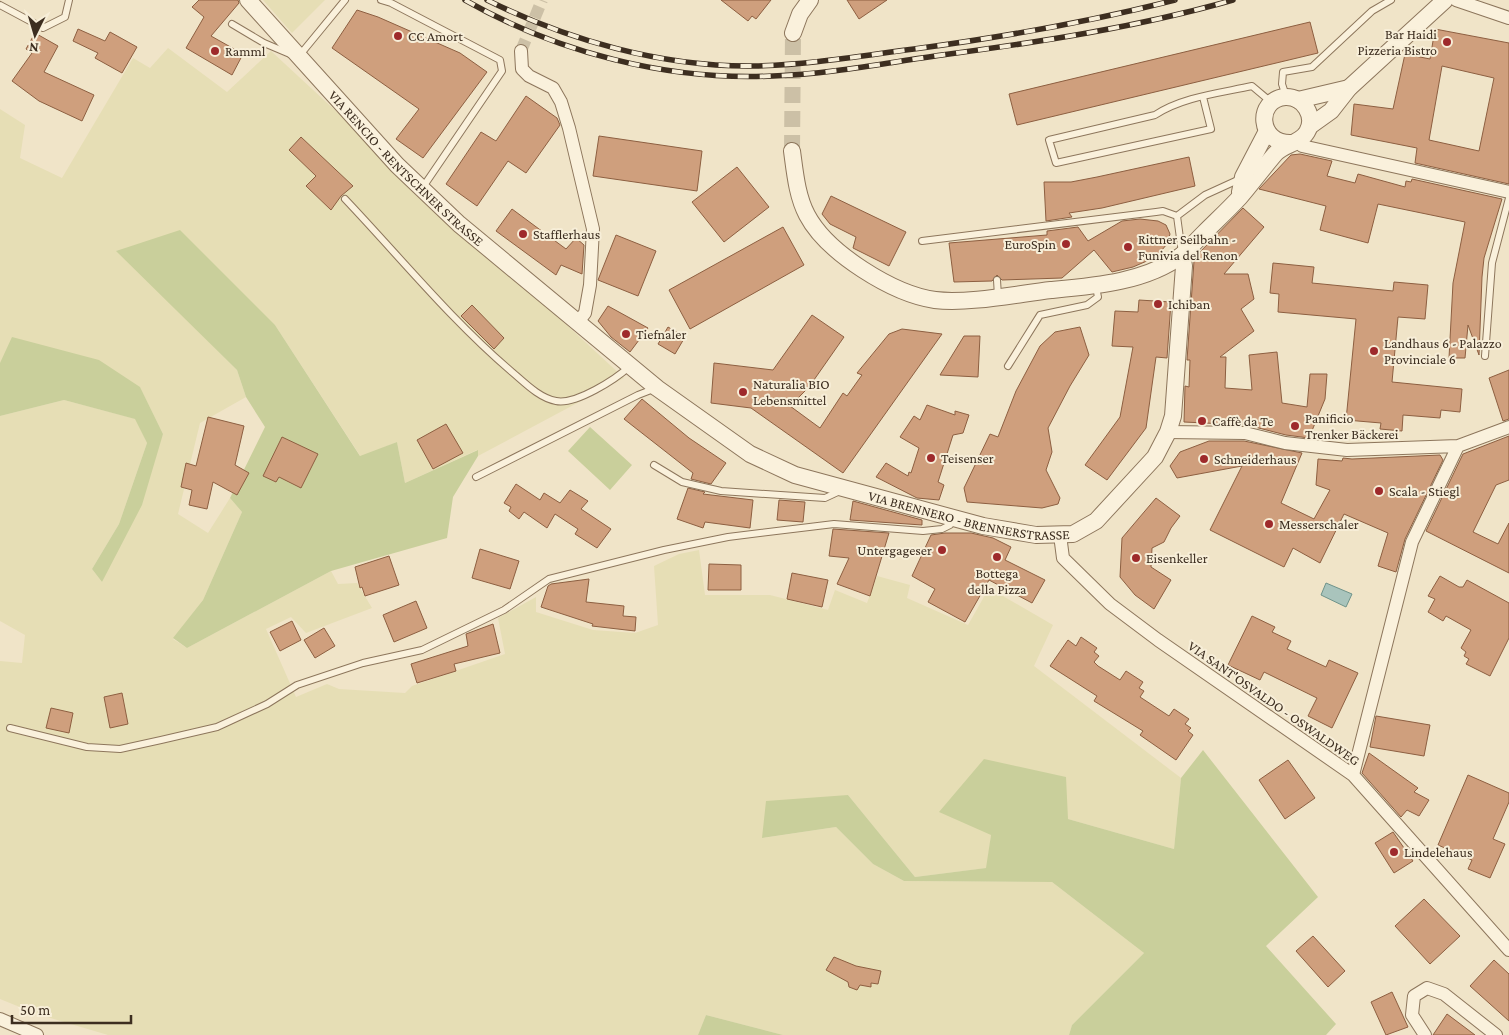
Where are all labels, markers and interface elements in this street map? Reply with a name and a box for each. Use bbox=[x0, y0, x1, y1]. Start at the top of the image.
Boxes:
north arrow bbox=[10, 10, 60, 60]
place label: Bar Haidi Pizzeria Bistro bbox=[1357, 26, 1437, 58]
place label: CC Amort bbox=[408, 28, 463, 44]
marker: CC Amort bbox=[392, 30, 404, 42]
marker: Bar Haidi Pizzeria Bistro bbox=[1441, 36, 1453, 48]
text: N bbox=[28, 40, 39, 56]
place label: Ramml bbox=[225, 43, 266, 59]
marker: Ramml bbox=[209, 45, 221, 57]
street label: VIA RENCIO - RENTSCHNER STRASSE bbox=[325, 87, 487, 249]
place label: Stafflerhaus bbox=[533, 226, 600, 242]
marker: Stafflerhaus bbox=[517, 228, 529, 240]
place label: Rittner Seilbahn - Funivia del Renon bbox=[1138, 231, 1239, 263]
place label: EuroSpin bbox=[1004, 236, 1056, 252]
marker: EuroSpin bbox=[1060, 238, 1072, 250]
marker: Rittner Seilbahn - Funivia del Renon bbox=[1122, 241, 1134, 253]
place label: Ichiban bbox=[1168, 296, 1211, 312]
marker: Ichiban bbox=[1152, 298, 1164, 310]
place label: Tiefnaler bbox=[636, 326, 686, 342]
marker: Tiefnaler bbox=[620, 328, 632, 340]
place label: Landhaus 6 - Palazzo Provinciale 6 bbox=[1384, 335, 1502, 367]
marker: Landhaus 6 - Palazzo Provinciale 6 bbox=[1368, 345, 1380, 357]
place label: Naturalia BIO Lebensmittel bbox=[753, 376, 830, 408]
marker: Naturalia BIO Lebensmittel bbox=[737, 386, 749, 398]
place label: Panificio Trenker Bäckerei bbox=[1305, 410, 1399, 442]
place label: Caffè da Te bbox=[1212, 413, 1273, 429]
marker: Caffè da Te bbox=[1196, 415, 1208, 427]
marker: Panificio Trenker Bäckerei bbox=[1289, 420, 1301, 432]
place label: Teisenser bbox=[941, 450, 994, 466]
place label: Schneiderhaus bbox=[1214, 451, 1296, 467]
marker: Teisenser bbox=[925, 452, 937, 464]
marker: Schneiderhaus bbox=[1198, 453, 1210, 465]
place label: Scala - Stiegl bbox=[1389, 483, 1460, 499]
marker: Scala - Stiegl bbox=[1373, 485, 1385, 497]
street label: VIA BRENNERO - BRENNERSTRASSE bbox=[866, 487, 1070, 543]
place label: Messerschaler bbox=[1279, 516, 1359, 532]
marker: Messerschaler bbox=[1263, 518, 1275, 530]
place label: Untergageser bbox=[857, 542, 932, 558]
marker: Untergageser bbox=[936, 544, 948, 556]
place label: Eisenkeller bbox=[1146, 550, 1208, 566]
marker: Bottega della Pizza bbox=[991, 551, 1003, 563]
marker: Eisenkeller bbox=[1130, 552, 1142, 564]
place label: Bottega della Pizza bbox=[967, 565, 1027, 597]
street label: VIA SANT'OSVALDO - OSWALDWEG bbox=[1185, 637, 1363, 769]
place label: Lindelehaus bbox=[1404, 844, 1472, 860]
marker: Lindelehaus bbox=[1388, 846, 1400, 858]
scale bar bbox=[12, 992, 131, 1024]
text: 50 m bbox=[20, 1002, 50, 1018]

